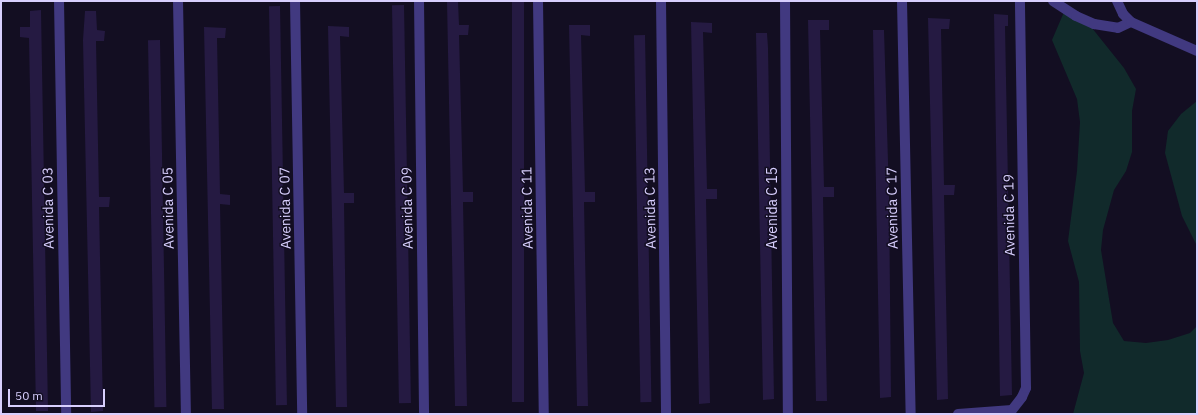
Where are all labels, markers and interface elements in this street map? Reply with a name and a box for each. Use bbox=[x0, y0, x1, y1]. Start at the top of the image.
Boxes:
street label: Avenida C 03 bbox=[39, 167, 57, 249]
street label: Avenida C 05 bbox=[159, 167, 177, 249]
street label: Avenida C 07 bbox=[276, 167, 294, 249]
street label: Avenida C 09 bbox=[398, 167, 416, 249]
street label: Avenida C 11 bbox=[518, 167, 536, 249]
street label: Avenida C 13 bbox=[641, 167, 659, 249]
street label: Avenida C 15 bbox=[764, 167, 780, 249]
street label: Avenida C 17 bbox=[883, 167, 901, 249]
street label: Avenida C 19 bbox=[1000, 174, 1018, 256]
scale bar bbox=[10, 381, 107, 407]
text: 50 m bbox=[15, 388, 43, 403]

